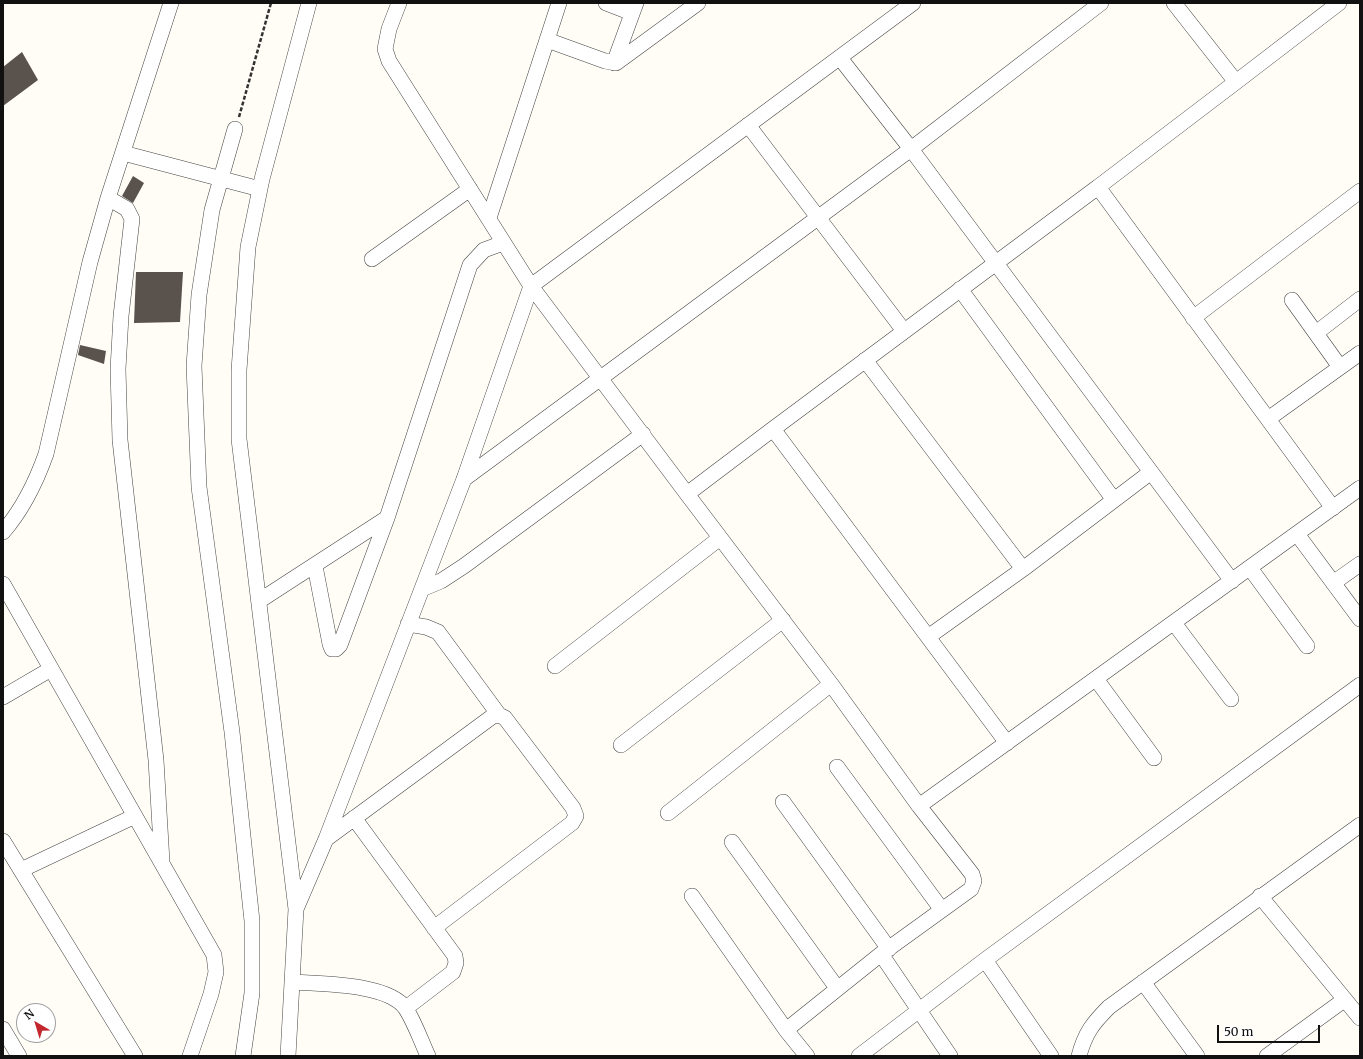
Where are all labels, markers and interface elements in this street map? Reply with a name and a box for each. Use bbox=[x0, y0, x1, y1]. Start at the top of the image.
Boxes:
north arrow bbox=[16, 1003, 56, 1043]
text: N bbox=[21, 1006, 37, 1023]
scale bar bbox=[1219, 1017, 1322, 1043]
text: 50 m bbox=[1224, 1024, 1253, 1039]

